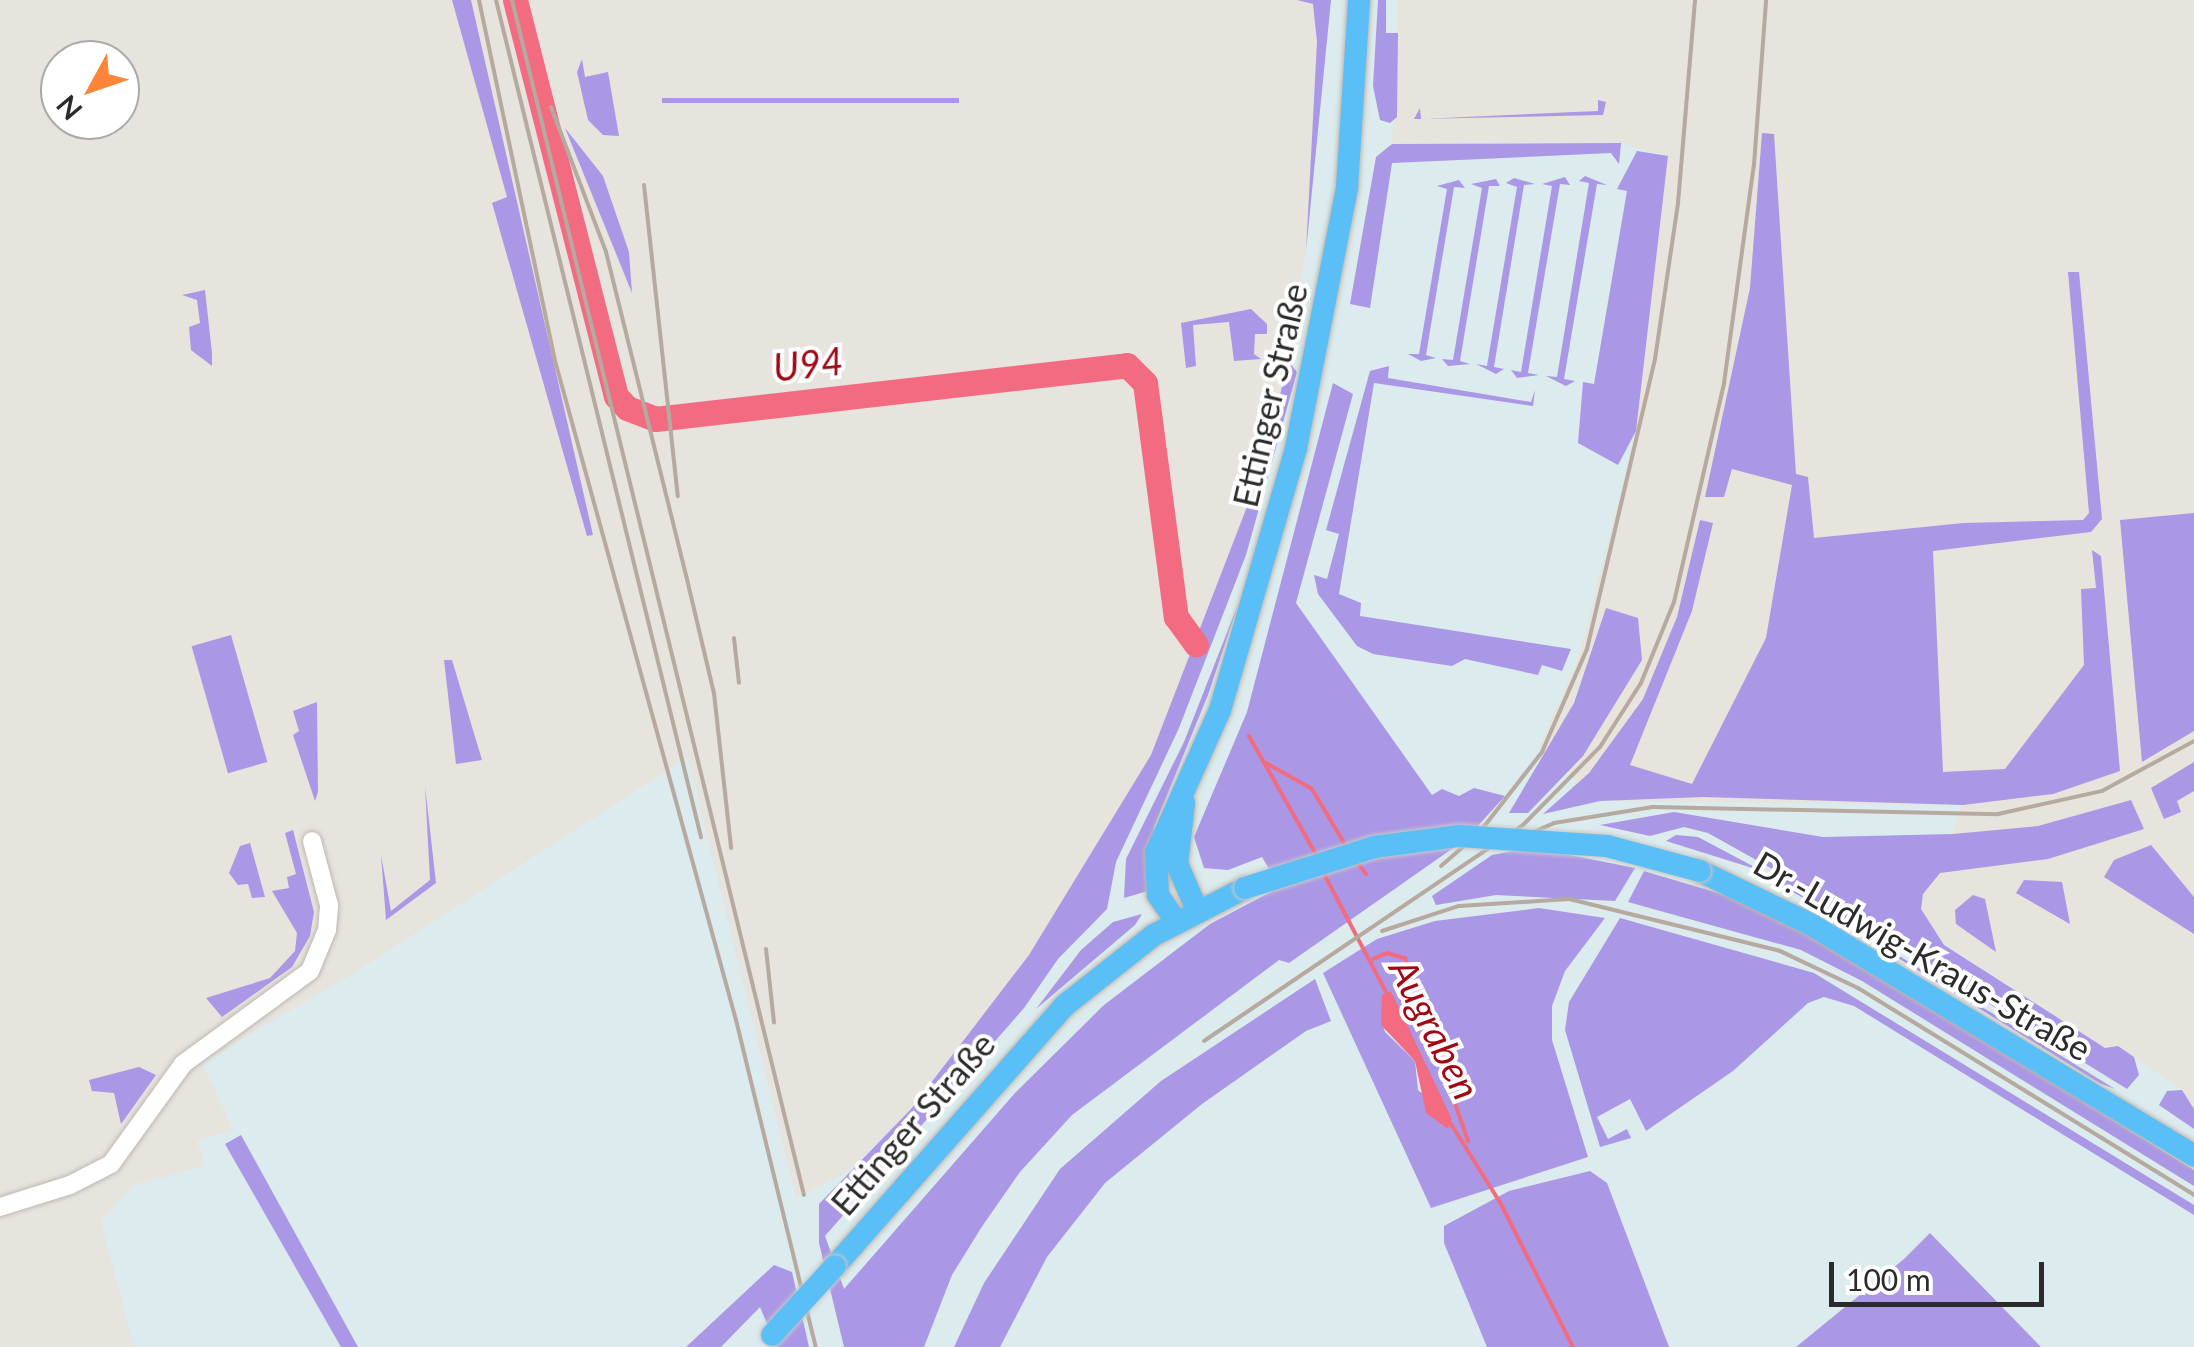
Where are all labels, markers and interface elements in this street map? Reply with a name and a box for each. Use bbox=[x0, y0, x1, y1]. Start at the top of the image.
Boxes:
north arrow bbox=[40, 40, 140, 140]
text: N bbox=[49, 89, 89, 127]
street label: Ettinger Straße bbox=[1223, 279, 1315, 511]
water label: U94 bbox=[771, 338, 845, 390]
street label: Dr.-Ludwig-Kraus-Straße bbox=[1747, 841, 2099, 1069]
water label: Augraben bbox=[1380, 951, 1490, 1107]
street label: Ettinger Straße bbox=[821, 1023, 1003, 1223]
scale bar bbox=[1834, 1242, 2049, 1304]
text: 100 m bbox=[1846, 1261, 1931, 1297]

